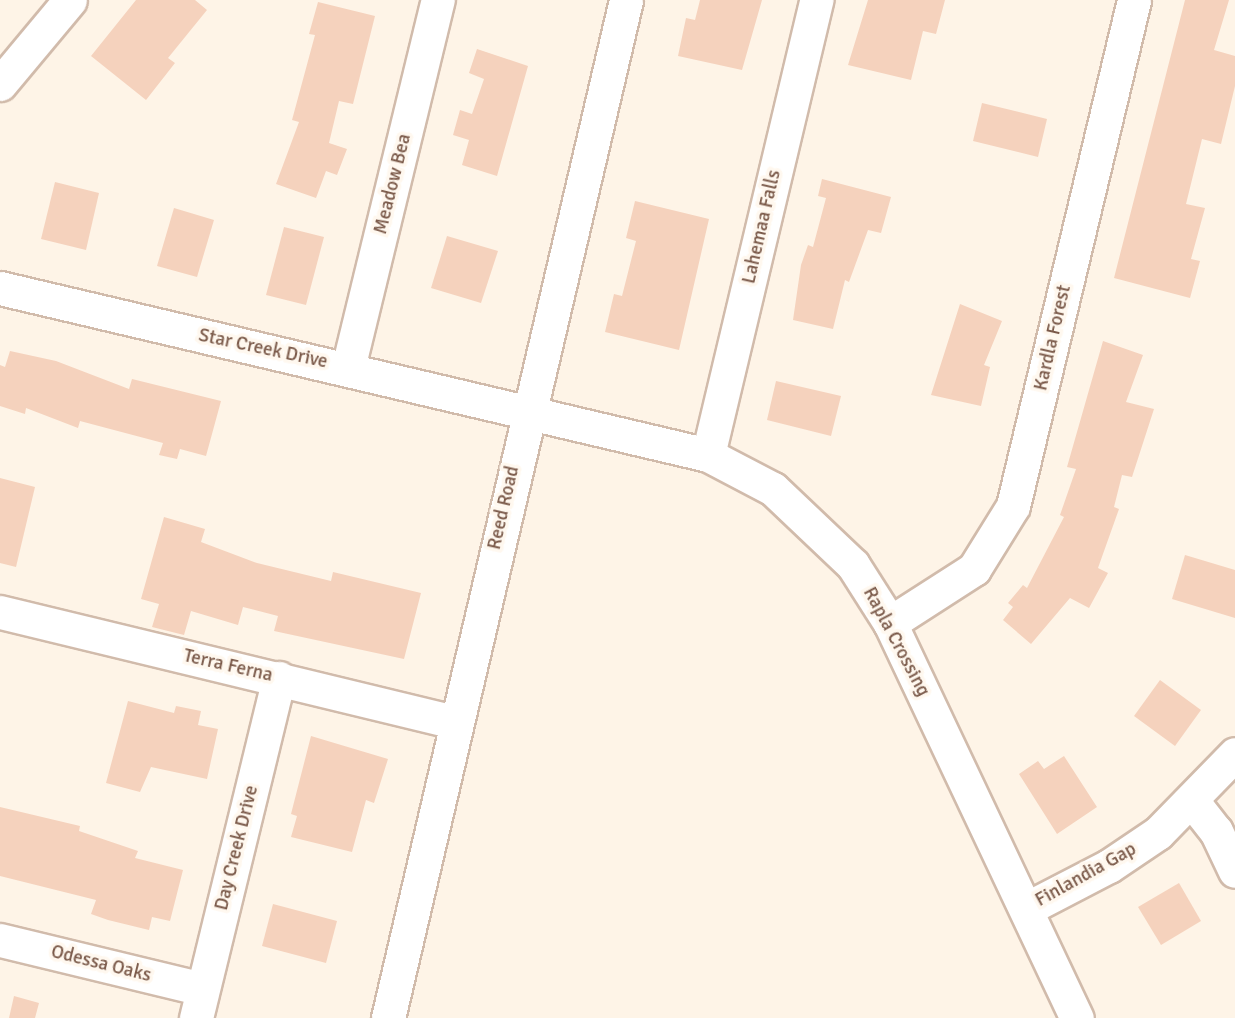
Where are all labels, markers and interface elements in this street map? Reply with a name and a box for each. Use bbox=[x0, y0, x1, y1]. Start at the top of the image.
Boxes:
street label: Meadow Bea bbox=[370, 131, 416, 237]
street label: Lahemaa Falls bbox=[738, 168, 786, 286]
street label: Kardla Forest bbox=[1030, 283, 1076, 393]
street label: Star Creek Drive bbox=[196, 324, 330, 374]
street label: Reed Road bbox=[483, 464, 525, 552]
street label: Rapla Crossing bbox=[858, 583, 934, 701]
street label: Terra Ferna bbox=[181, 645, 275, 687]
street label: Day Creek Drive bbox=[210, 783, 264, 913]
street label: Finlandia Gap bbox=[1032, 838, 1140, 912]
street label: Odessa Oaks bbox=[49, 941, 153, 987]

